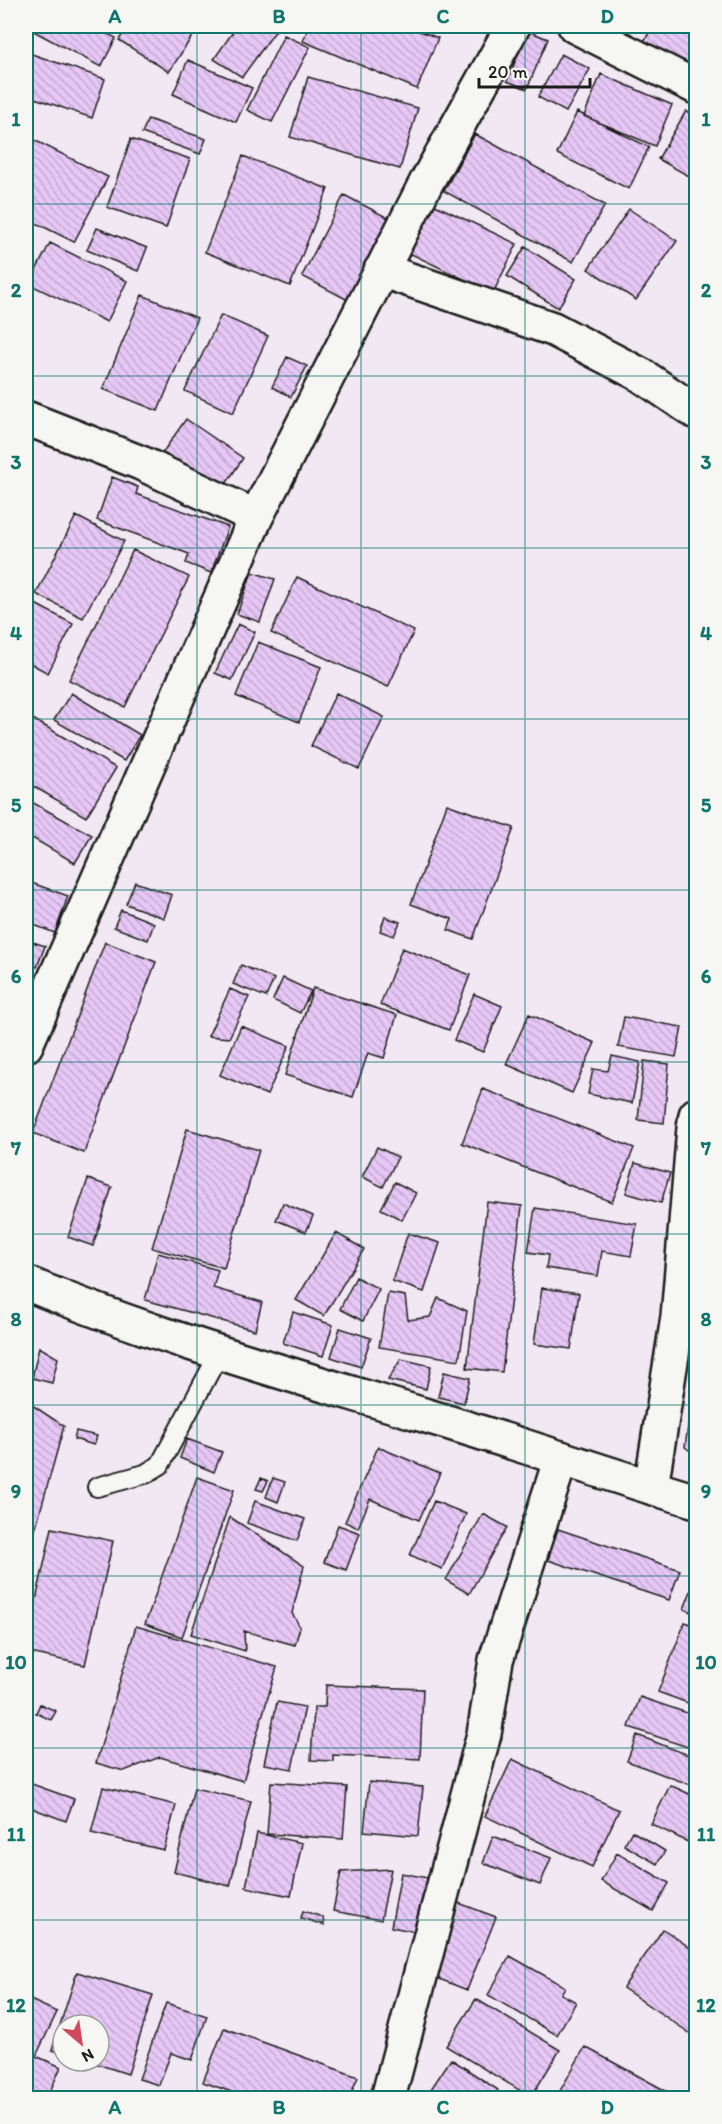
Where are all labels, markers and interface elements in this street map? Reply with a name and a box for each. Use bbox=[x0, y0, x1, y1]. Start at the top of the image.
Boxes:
text: A bbox=[108, 4, 122, 28]
text: B bbox=[273, 4, 286, 28]
text: C bbox=[437, 4, 450, 28]
text: D bbox=[600, 4, 614, 28]
scale bar bbox=[479, 51, 590, 89]
text: 20 m bbox=[488, 61, 528, 83]
text: 1 bbox=[11, 107, 21, 131]
text: 1 bbox=[701, 107, 711, 131]
text: 2 bbox=[11, 278, 22, 302]
text: 2 bbox=[701, 278, 712, 302]
text: 3 bbox=[11, 450, 22, 474]
text: 3 bbox=[701, 450, 712, 474]
text: 4 bbox=[10, 621, 22, 645]
text: 4 bbox=[700, 621, 712, 645]
text: 5 bbox=[11, 793, 22, 817]
text: 5 bbox=[701, 793, 712, 817]
text: 6 bbox=[11, 964, 22, 988]
text: 6 bbox=[701, 964, 712, 988]
text: 7 bbox=[10, 1136, 21, 1160]
text: 7 bbox=[700, 1136, 711, 1160]
text: 8 bbox=[11, 1307, 22, 1331]
text: 8 bbox=[701, 1307, 712, 1331]
text: 9 bbox=[11, 1479, 21, 1503]
text: 9 bbox=[701, 1479, 711, 1503]
text: 10 bbox=[5, 1650, 27, 1674]
text: 10 bbox=[695, 1650, 717, 1674]
text: 11 bbox=[7, 1822, 26, 1846]
text: 11 bbox=[697, 1822, 716, 1846]
text: 12 bbox=[6, 1993, 26, 2017]
text: 12 bbox=[696, 1993, 716, 2017]
north arrow bbox=[51, 2013, 111, 2073]
text: N bbox=[79, 2045, 97, 2067]
text: A bbox=[108, 2095, 122, 2119]
text: B bbox=[273, 2095, 286, 2119]
text: C bbox=[437, 2095, 450, 2119]
text: D bbox=[600, 2095, 614, 2119]

